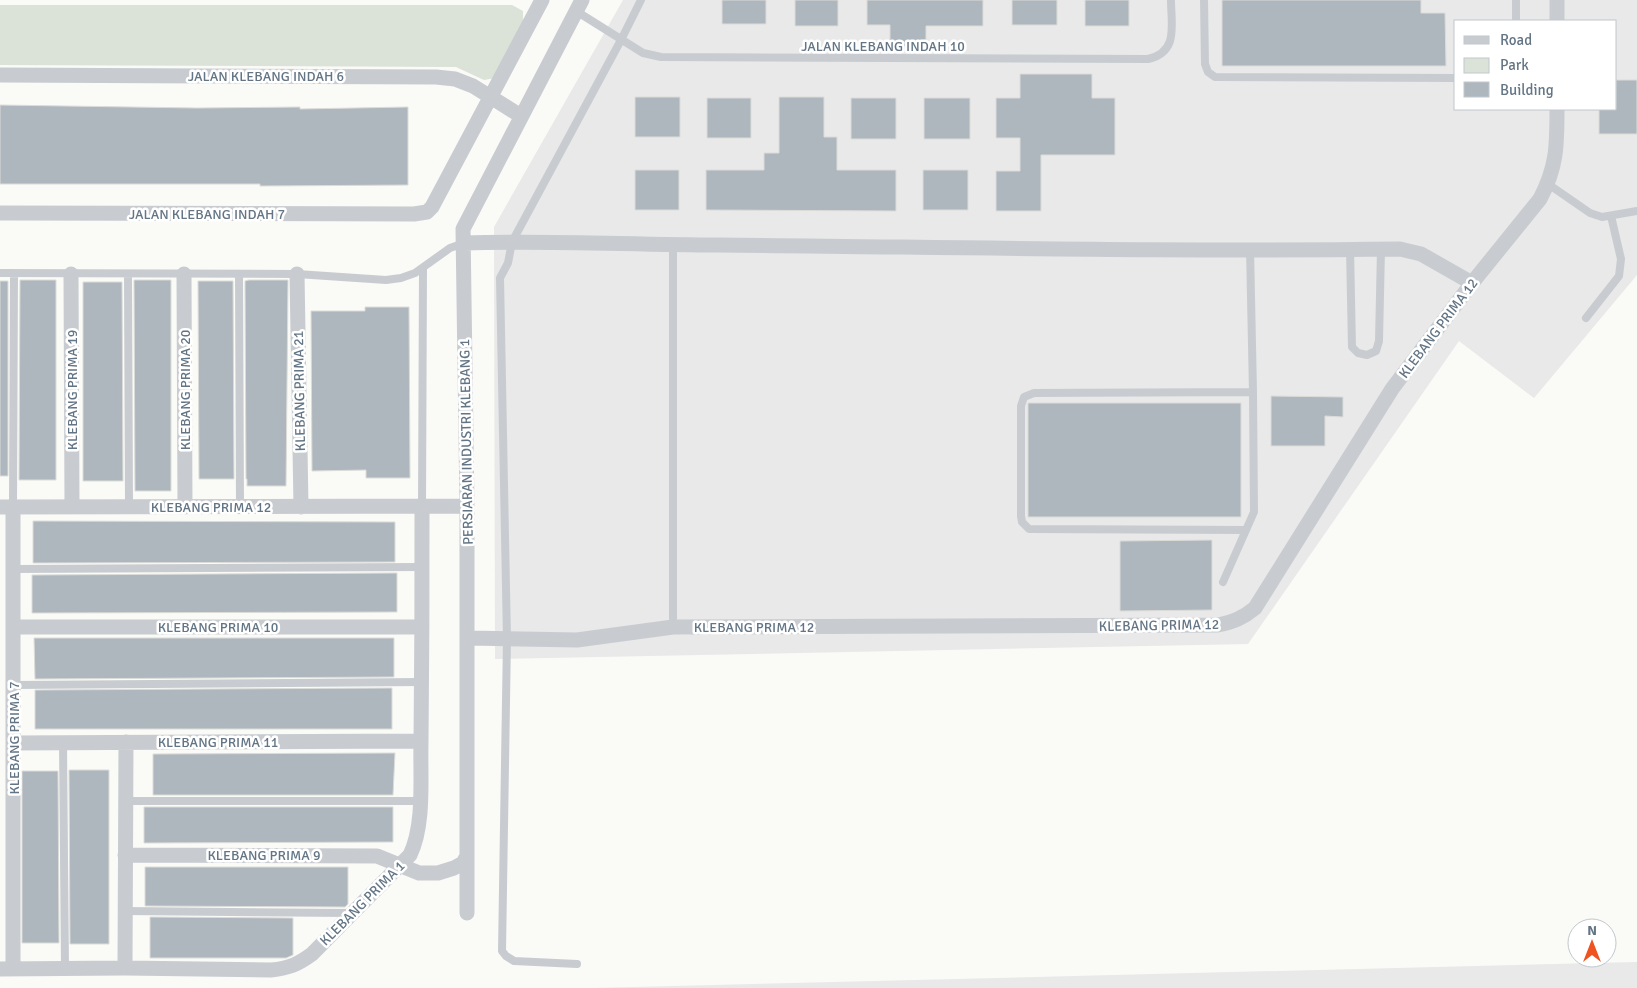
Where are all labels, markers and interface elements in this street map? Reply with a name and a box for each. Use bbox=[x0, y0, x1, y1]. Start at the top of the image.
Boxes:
legend bbox=[1454, 20, 1617, 110]
text: Road bbox=[1500, 31, 1532, 49]
street label: JALAN KLEBANG INDAH 10 bbox=[801, 38, 965, 55]
text: Park bbox=[1500, 56, 1529, 74]
street label: JALAN KLEBANG INDAH 6 bbox=[188, 68, 344, 85]
text: Building bbox=[1500, 81, 1554, 99]
street label: JALAN KLEBANG INDAH 7 bbox=[129, 206, 285, 223]
street label: KLEBANG PRIMA 12 bbox=[1395, 275, 1481, 382]
street label: KLEBANG PRIMA 19 bbox=[64, 330, 81, 450]
street label: KLEBANG PRIMA 20 bbox=[177, 330, 194, 450]
street label: KLEBANG PRIMA 21 bbox=[290, 331, 309, 451]
street label: PERSIARAN INDUSTRI KLEBANG 1 bbox=[456, 339, 477, 545]
street label: KLEBANG PRIMA 12 bbox=[151, 499, 271, 516]
street label: KLEBANG PRIMA 12 bbox=[1099, 616, 1219, 635]
street label: KLEBANG PRIMA 10 bbox=[158, 619, 278, 636]
street label: KLEBANG PRIMA 12 bbox=[694, 619, 814, 636]
street label: KLEBANG PRIMA 7 bbox=[6, 681, 23, 795]
street label: KLEBANG PRIMA 11 bbox=[158, 734, 278, 751]
street label: KLEBANG PRIMA 9 bbox=[207, 847, 321, 864]
street label: KLEBANG PRIMA 1 bbox=[316, 857, 408, 949]
north arrow bbox=[1567, 918, 1617, 968]
text: N bbox=[1587, 922, 1597, 939]

